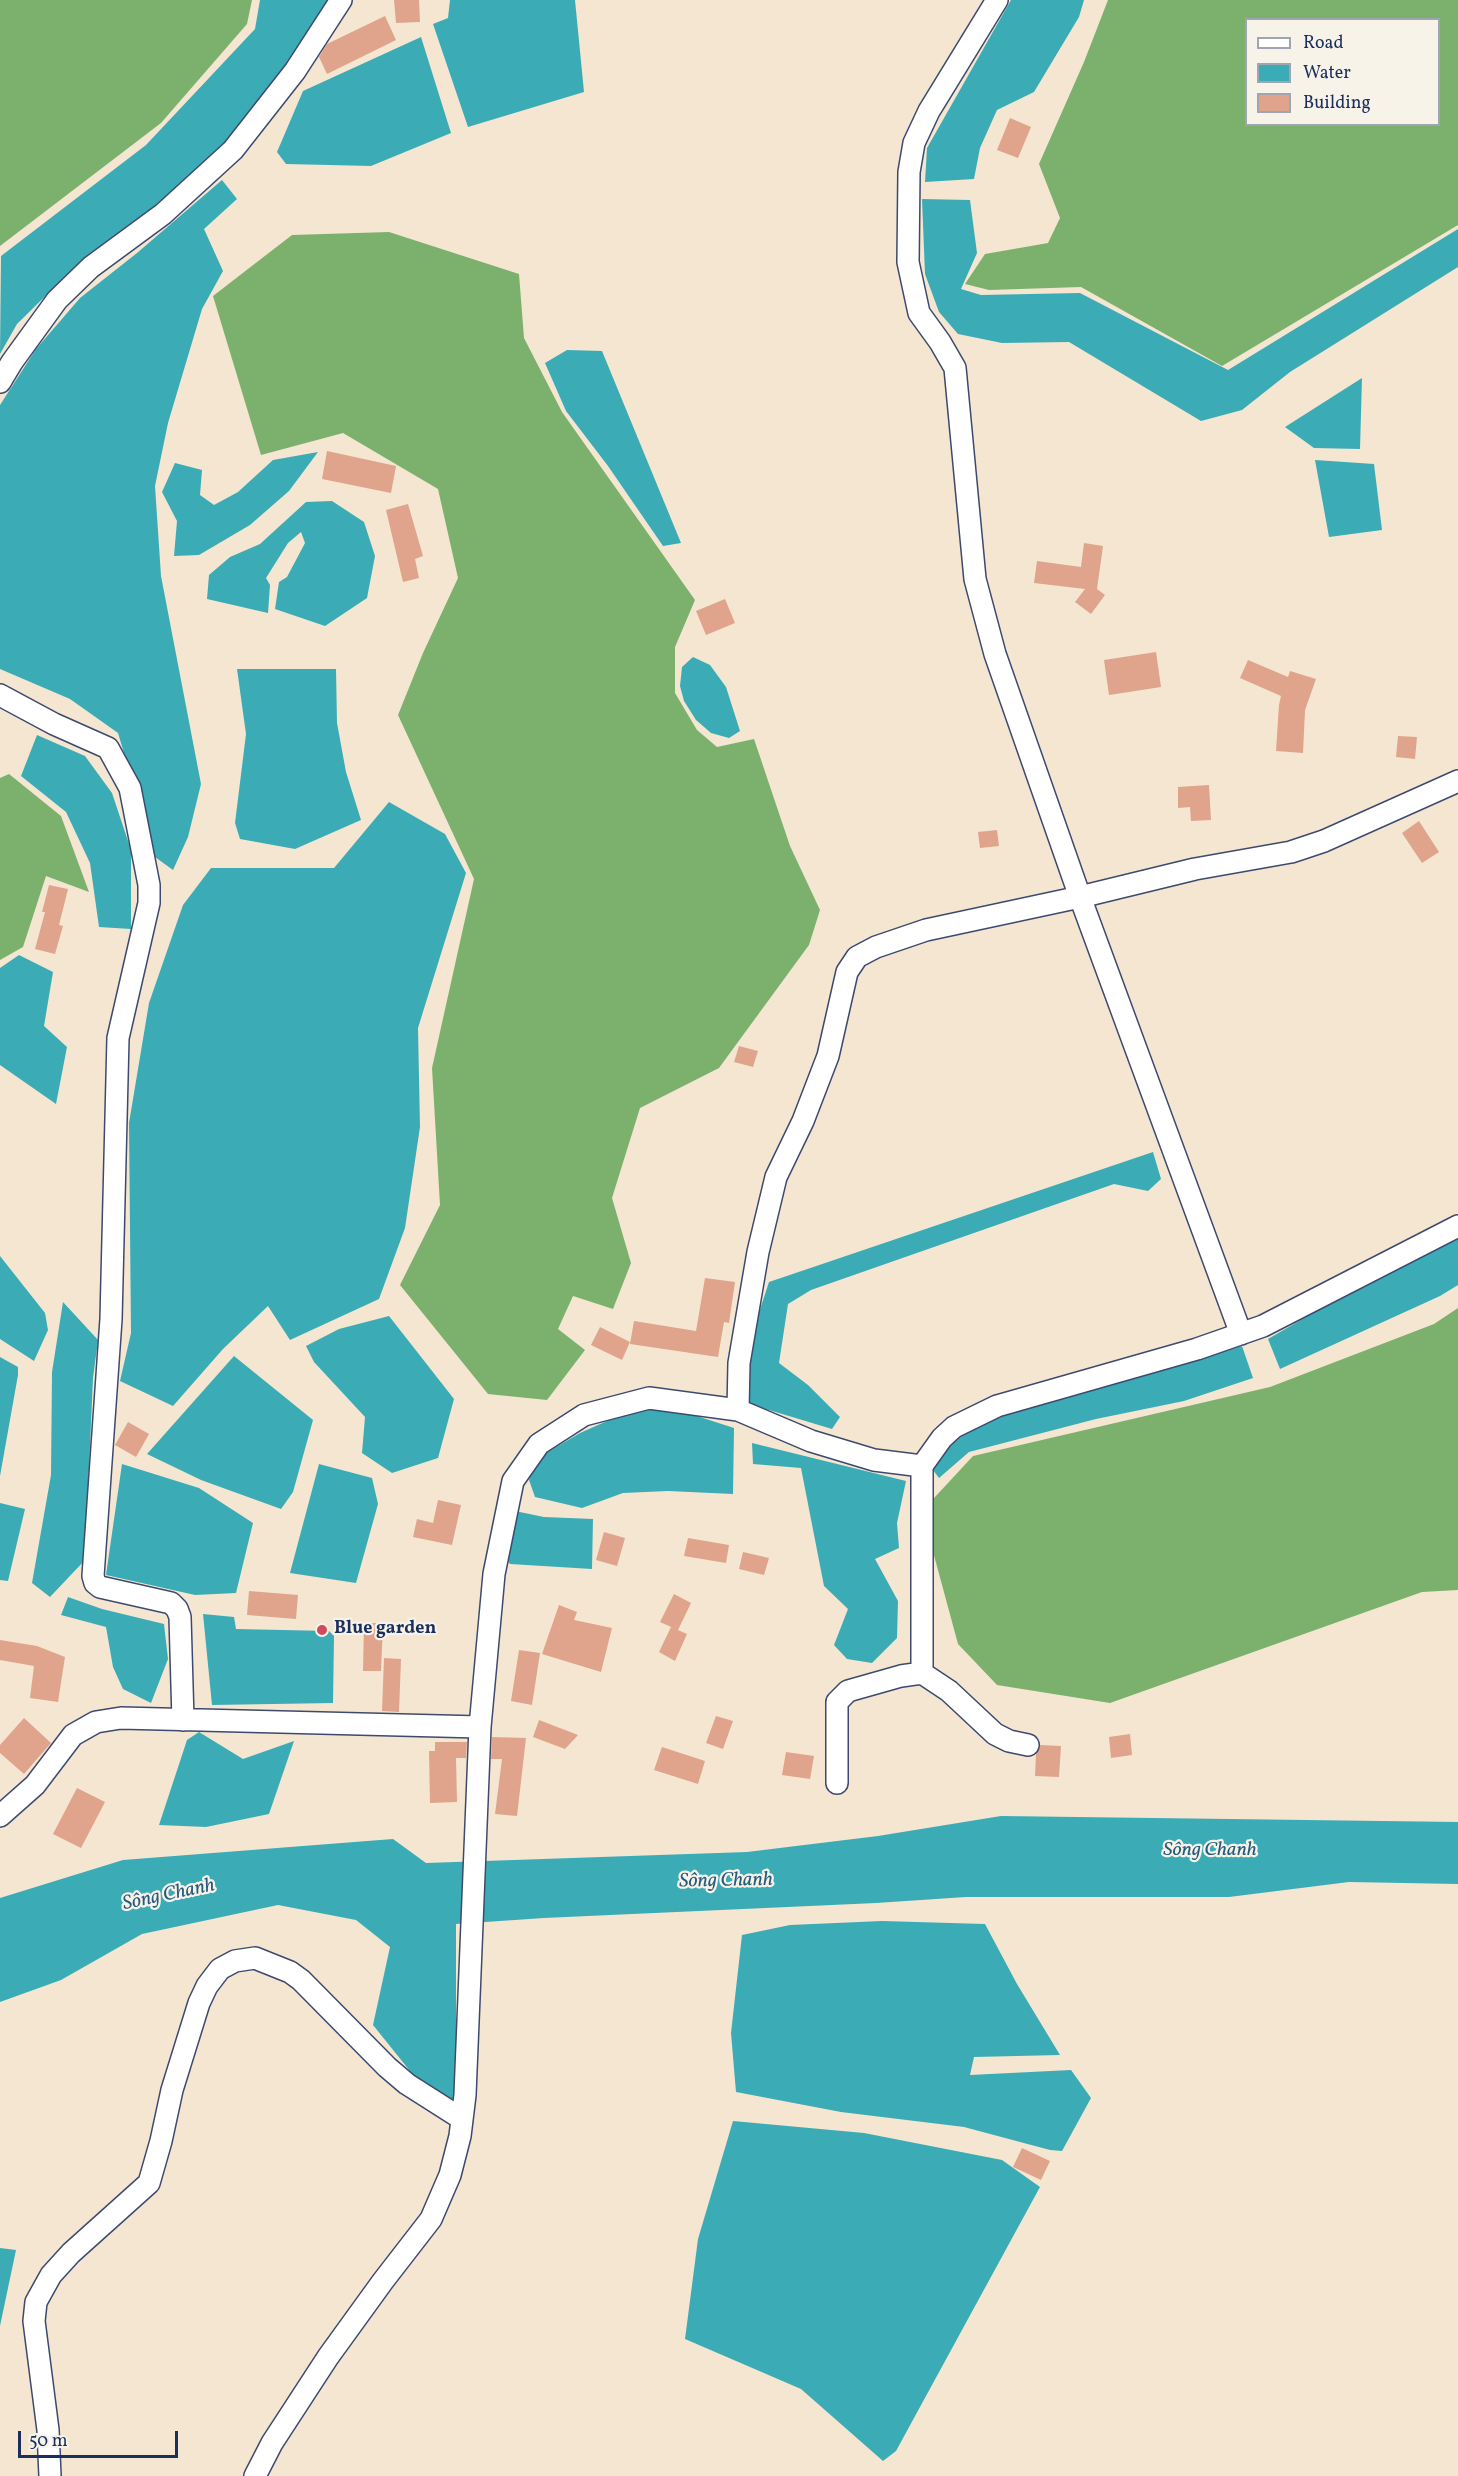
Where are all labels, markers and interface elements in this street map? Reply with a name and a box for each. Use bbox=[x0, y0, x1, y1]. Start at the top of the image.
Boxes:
legend bbox=[1245, 18, 1440, 126]
text: Road bbox=[1303, 31, 1344, 56]
text: Water bbox=[1303, 61, 1351, 86]
text: Building bbox=[1303, 91, 1371, 116]
place label: Blue garden bbox=[334, 1619, 436, 1641]
marker: Blue garden bbox=[315, 1623, 329, 1637]
water label: Sông Chanh bbox=[1163, 1839, 1257, 1863]
water label: Sông Chanh bbox=[679, 1869, 773, 1895]
water label: Sông Chanh bbox=[121, 1875, 217, 1917]
scale bar bbox=[21, 2419, 182, 2457]
text: 50 m bbox=[29, 2429, 68, 2454]

